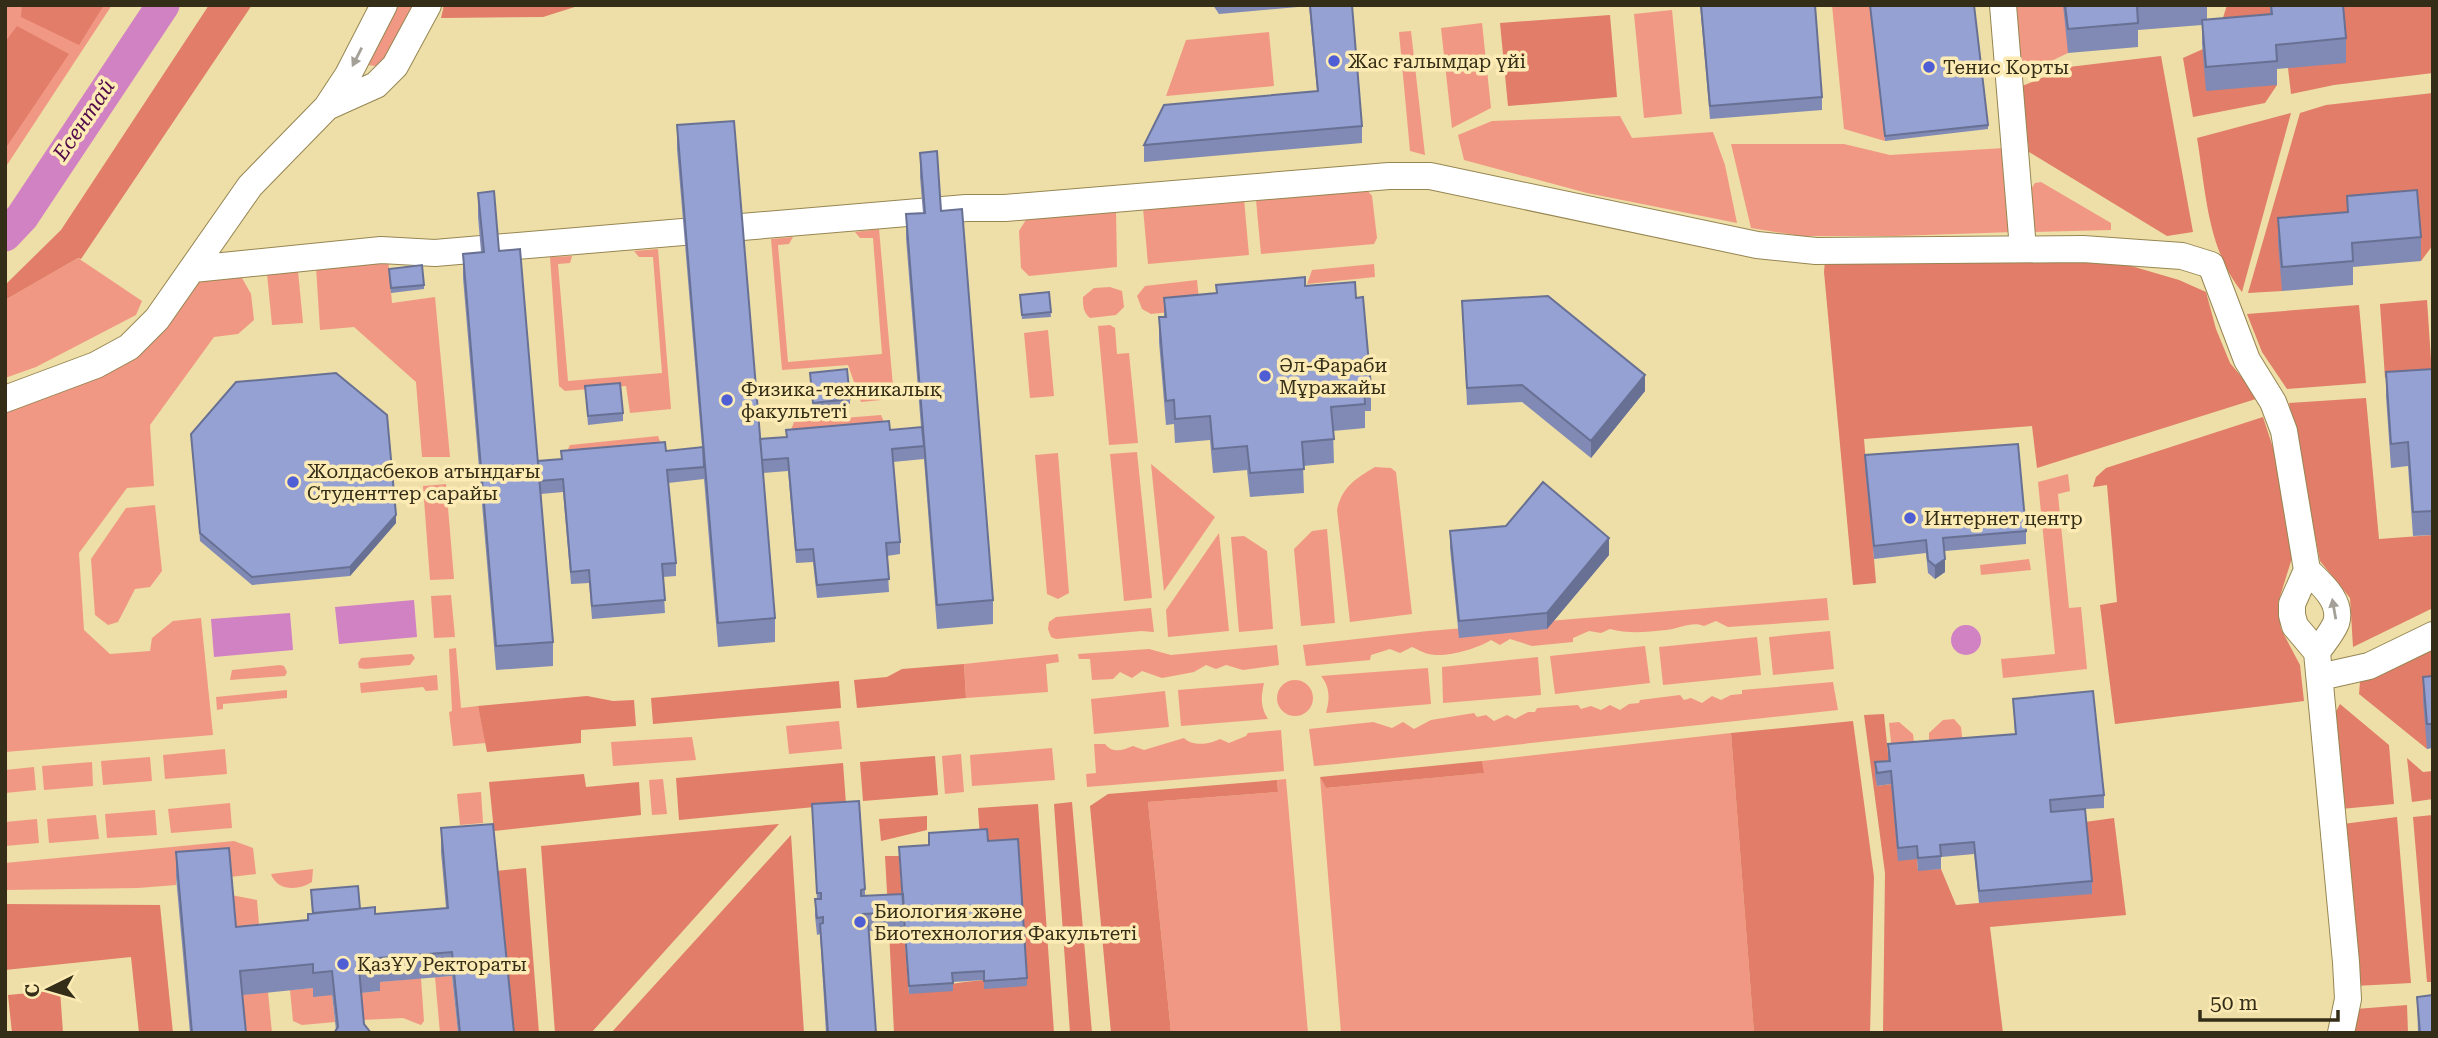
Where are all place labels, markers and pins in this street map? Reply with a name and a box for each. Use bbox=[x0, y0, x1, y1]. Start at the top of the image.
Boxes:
place label: Жас ғалымдар үйі bbox=[1348, 50, 1526, 73]
marker: Жас ғалымдар үйі bbox=[1326, 53, 1342, 69]
place label: Тенис Корты bbox=[1943, 56, 2069, 79]
marker: Тенис Корты bbox=[1921, 59, 1937, 75]
place label: Әл-Фараби Мұражайы bbox=[1279, 354, 1388, 399]
marker: Әл-Фараби Мұражайы bbox=[1257, 368, 1273, 384]
place label: Физика-техникалық факультеті bbox=[741, 378, 942, 423]
marker: Физика-техникалық факультеті bbox=[719, 392, 735, 408]
place label: Жолдасбеков атындағы Студенттер сарайы bbox=[307, 460, 540, 505]
marker: Жолдасбеков атындағы Студенттер сарайы bbox=[285, 474, 301, 490]
place label: Интернет центр bbox=[1924, 507, 2083, 530]
marker: Интернет центр bbox=[1902, 510, 1918, 526]
place label: Биология және Биотехнология Факультеті bbox=[874, 900, 1137, 945]
marker: Биология және Биотехнология Факультеті bbox=[852, 914, 868, 930]
place label: ҚазҰУ Ректораты bbox=[357, 953, 527, 976]
marker: ҚазҰУ Ректораты bbox=[335, 956, 351, 972]

